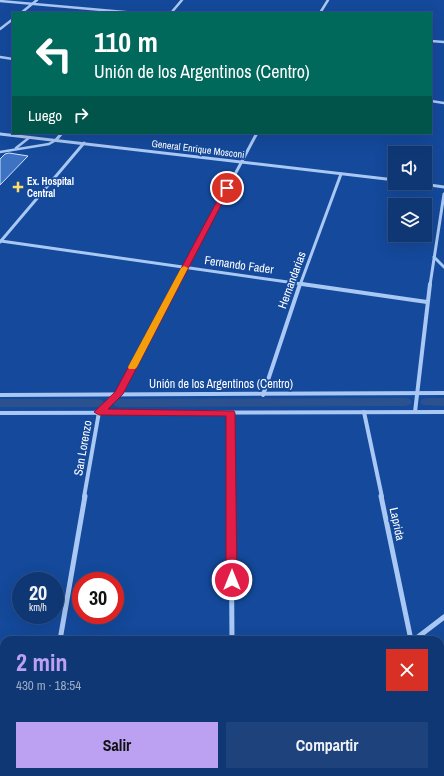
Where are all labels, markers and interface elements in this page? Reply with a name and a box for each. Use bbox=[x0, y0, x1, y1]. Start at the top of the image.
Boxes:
text: 110 m bbox=[94, 23, 158, 61]
icon: left bbox=[28, 28, 80, 80]
text: Unión de los Argentinos (Centro) bbox=[94, 59, 310, 84]
icon: right bbox=[70, 104, 92, 126]
text: Luego bbox=[28, 105, 62, 126]
street label: General Enrique Mosconi bbox=[151, 137, 245, 161]
map controls bbox=[388, 146, 432, 242]
button: sound bbox=[388, 146, 432, 190]
pin bbox=[210, 171, 244, 205]
place label: Ex. Hospital Central bbox=[27, 175, 74, 200]
icon: arrive bbox=[216, 177, 238, 199]
marker: Ex. Hospital Central bbox=[12, 181, 24, 193]
button: layers bbox=[388, 198, 432, 242]
street label: Hernandarias bbox=[274, 249, 310, 311]
street label: Fernando Fader bbox=[203, 252, 275, 278]
street label: Unión de los Argentinos (Centro) bbox=[149, 376, 293, 392]
street label: San Lorenzo bbox=[70, 419, 96, 477]
street label: Laprida bbox=[386, 506, 408, 542]
position arrow bbox=[211, 559, 253, 601]
speed limit sign: 30 bbox=[72, 572, 124, 624]
text: 20 bbox=[29, 579, 47, 606]
text: km/h bbox=[29, 601, 47, 614]
text: 2 min bbox=[16, 646, 67, 678]
button: close bbox=[386, 649, 428, 691]
text: 430 m · 18:54 bbox=[16, 677, 81, 694]
button: Salir bbox=[16, 722, 218, 768]
button: Compartir bbox=[226, 722, 428, 768]

